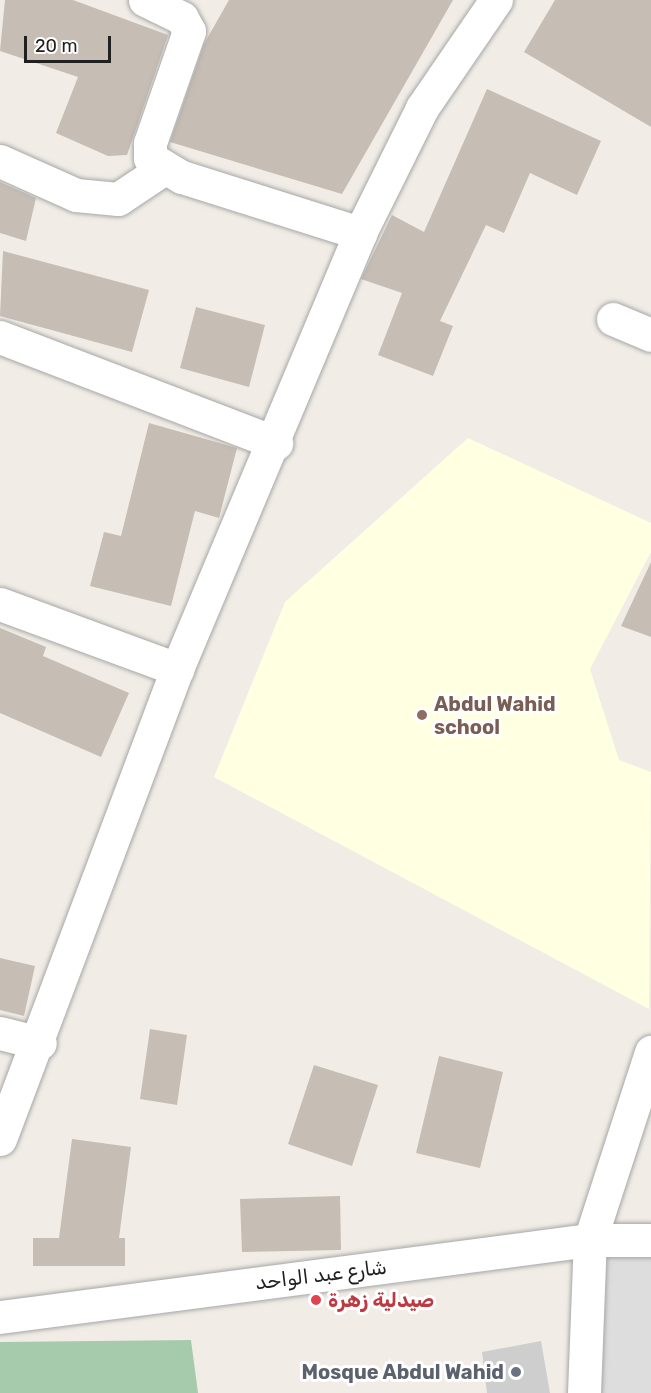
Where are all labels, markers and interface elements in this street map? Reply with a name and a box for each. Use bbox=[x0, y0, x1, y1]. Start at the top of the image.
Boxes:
scale bar bbox=[27, 24, 114, 62]
text: 20 m bbox=[35, 35, 77, 57]
place label: Abdul Wahid school bbox=[434, 692, 556, 739]
marker: Abdul Wahid school bbox=[415, 708, 429, 722]
street label: شارع عبد الواحد bbox=[254, 1255, 388, 1295]
place label: صيدلية زهرة bbox=[328, 1288, 434, 1312]
marker: صيدلية زهرة bbox=[309, 1293, 323, 1307]
place label: Mosque Abdul Wahid bbox=[301, 1360, 504, 1384]
marker: Mosque Abdul Wahid bbox=[509, 1365, 523, 1379]

